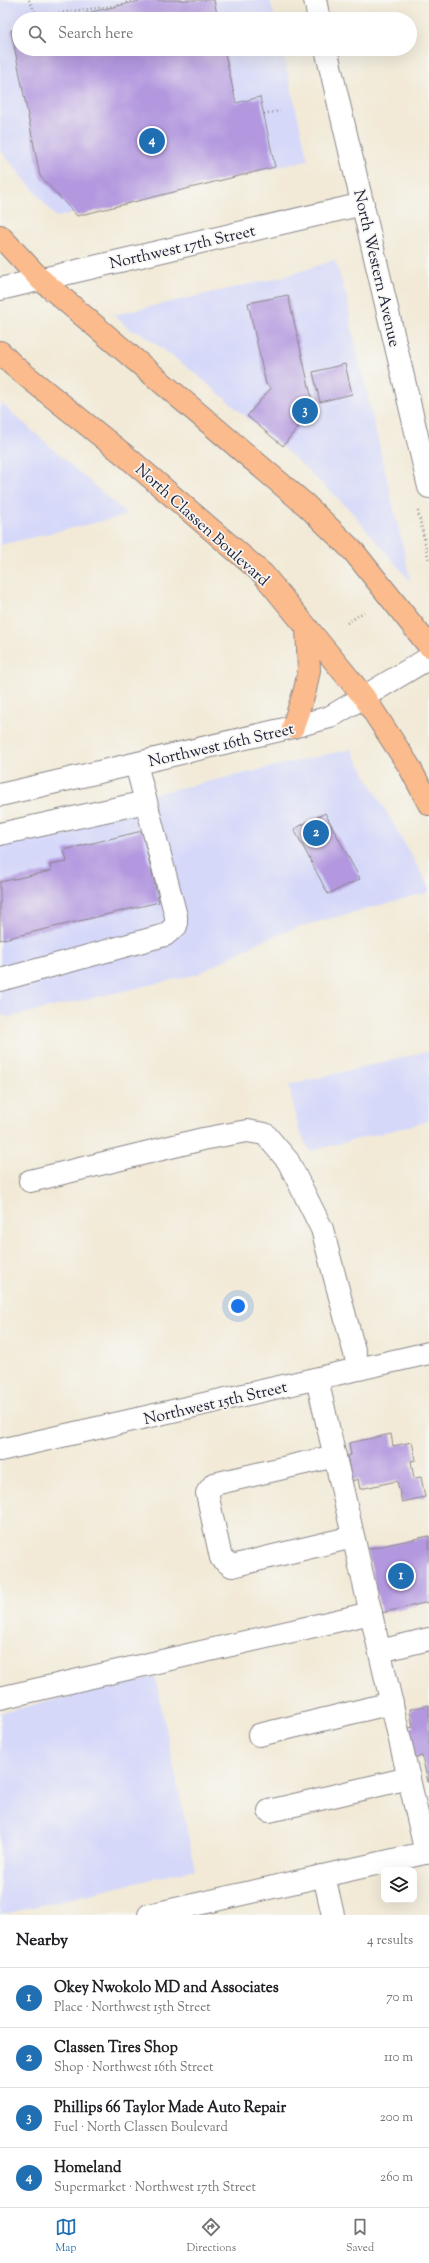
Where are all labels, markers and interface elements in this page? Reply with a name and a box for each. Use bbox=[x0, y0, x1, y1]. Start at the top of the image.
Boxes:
search box bbox=[12, 12, 417, 56]
icon: search bbox=[26, 23, 48, 45]
text: Search here bbox=[58, 24, 133, 45]
pin: 4 bbox=[139, 126, 165, 156]
street label: North Western Avenue bbox=[346, 188, 405, 349]
street label: Northwest 17th Street bbox=[107, 220, 258, 276]
pin: 3 bbox=[292, 396, 318, 426]
street label: North Classen Boulevard bbox=[129, 459, 273, 592]
street label: Northwest 16th Street bbox=[146, 718, 297, 774]
pin: 2 bbox=[303, 818, 329, 848]
your location bbox=[228, 1296, 248, 1316]
street label: Northwest 15th Street bbox=[142, 1377, 290, 1432]
pin: 1 bbox=[388, 1561, 414, 1591]
map controls bbox=[381, 1867, 417, 1903]
button: layers bbox=[381, 1867, 417, 1903]
text: Nearby bbox=[16, 1929, 68, 1953]
text: 4 results bbox=[367, 1932, 413, 1950]
text: Okey Nwokolo MD and Associates bbox=[54, 1978, 279, 1999]
text: 1 bbox=[27, 1989, 31, 2007]
text: 70 m bbox=[386, 1989, 413, 2007]
text: Place · Northwest 15th Street bbox=[54, 1999, 211, 2017]
text: Classen Tires Shop bbox=[54, 2038, 178, 2059]
text: 2 bbox=[26, 2049, 32, 2067]
text: 110 m bbox=[384, 2049, 413, 2067]
text: Shop · Northwest 16th Street bbox=[54, 2059, 213, 2077]
text: Phillips 66 Taylor Made Auto Repair bbox=[54, 2098, 286, 2119]
text: 3 bbox=[26, 2109, 32, 2127]
text: 200 m bbox=[380, 2109, 413, 2127]
text: Fuel · North Classen Boulevard bbox=[54, 2119, 228, 2137]
text: Homeland bbox=[54, 2158, 122, 2179]
text: 4 bbox=[26, 2169, 32, 2187]
text: 260 m bbox=[380, 2169, 413, 2187]
text: Supermarket · Northwest 17th Street bbox=[54, 2179, 256, 2197]
tab: Map bbox=[55, 2216, 77, 2256]
tab: Directions bbox=[187, 2216, 236, 2256]
tab: Saved bbox=[346, 2216, 374, 2256]

